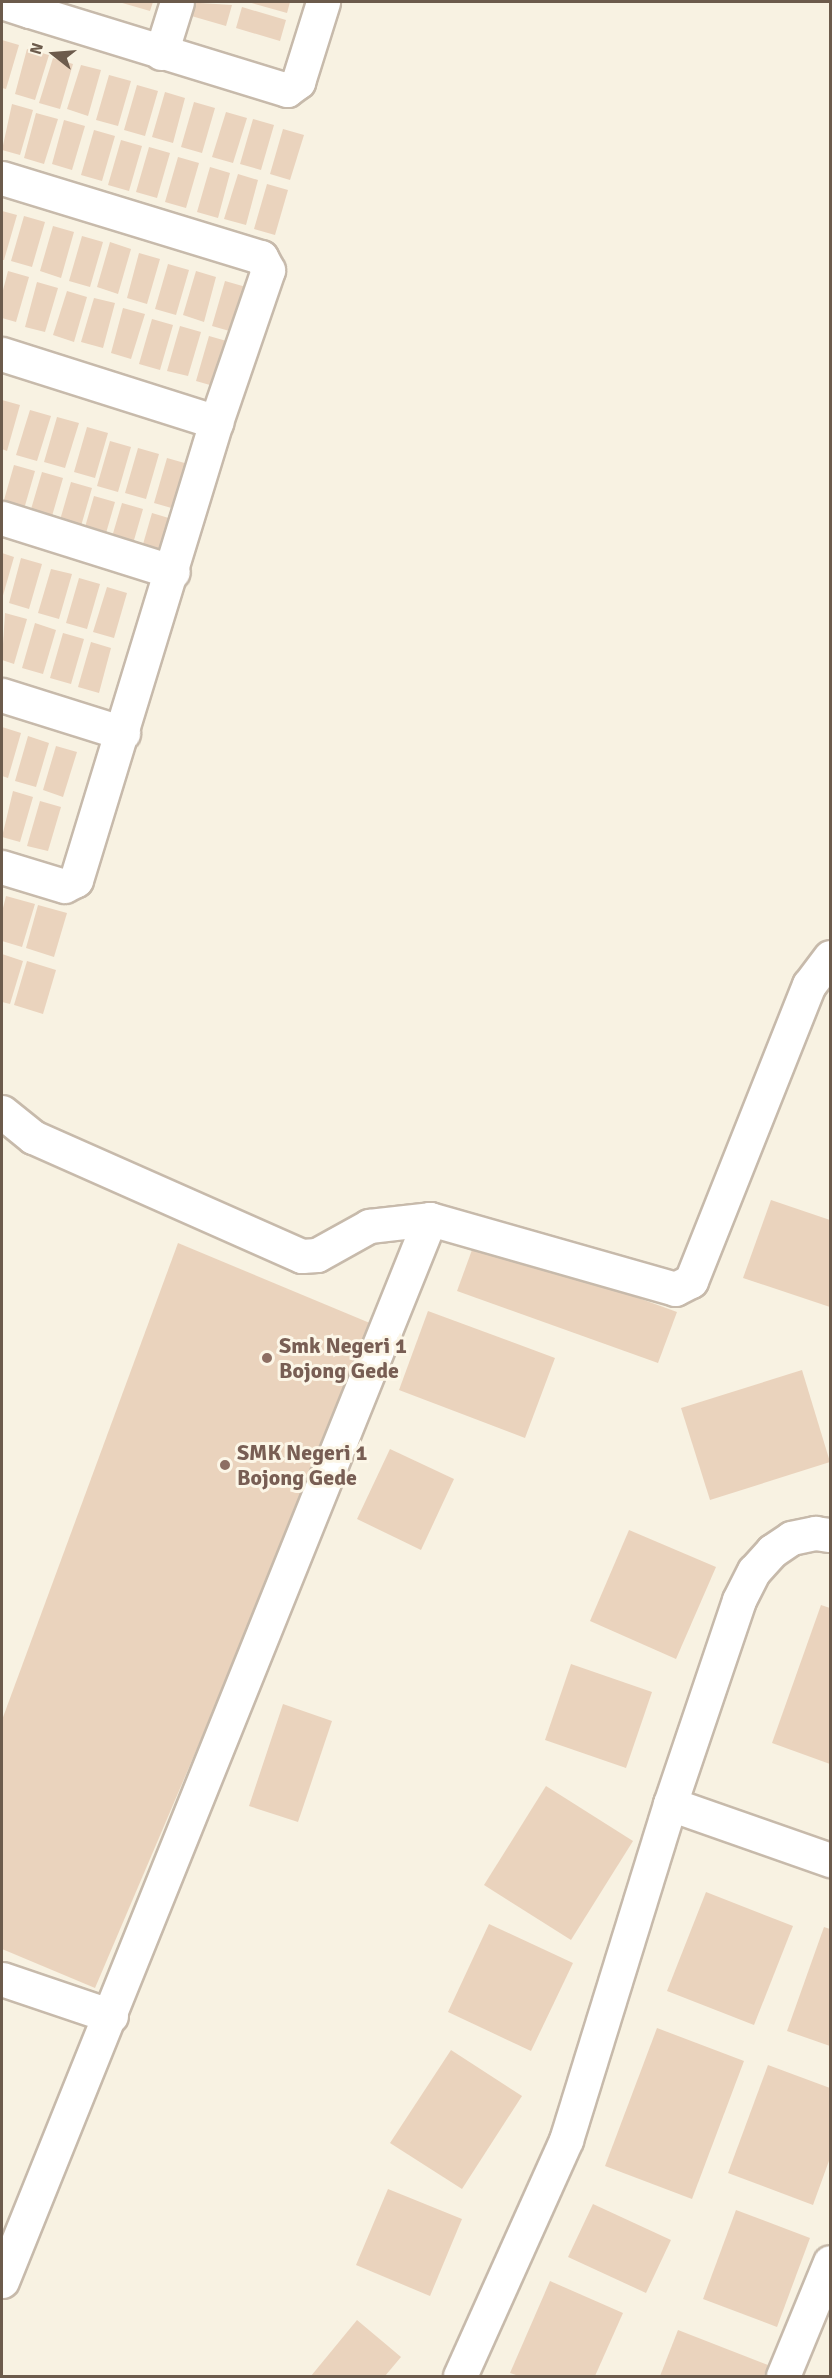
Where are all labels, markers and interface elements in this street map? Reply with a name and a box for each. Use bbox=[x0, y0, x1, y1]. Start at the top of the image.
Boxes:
north arrow bbox=[24, 24, 84, 84]
text: N bbox=[26, 40, 48, 57]
place label: Smk Negeri 1 Bojong Gede bbox=[279, 1332, 407, 1384]
marker: Smk Negeri 1 Bojong Gede bbox=[260, 1351, 274, 1365]
place label: SMK Negeri 1 Bojong Gede bbox=[237, 1439, 367, 1490]
marker: SMK Negeri 1 Bojong Gede bbox=[218, 1458, 232, 1472]

